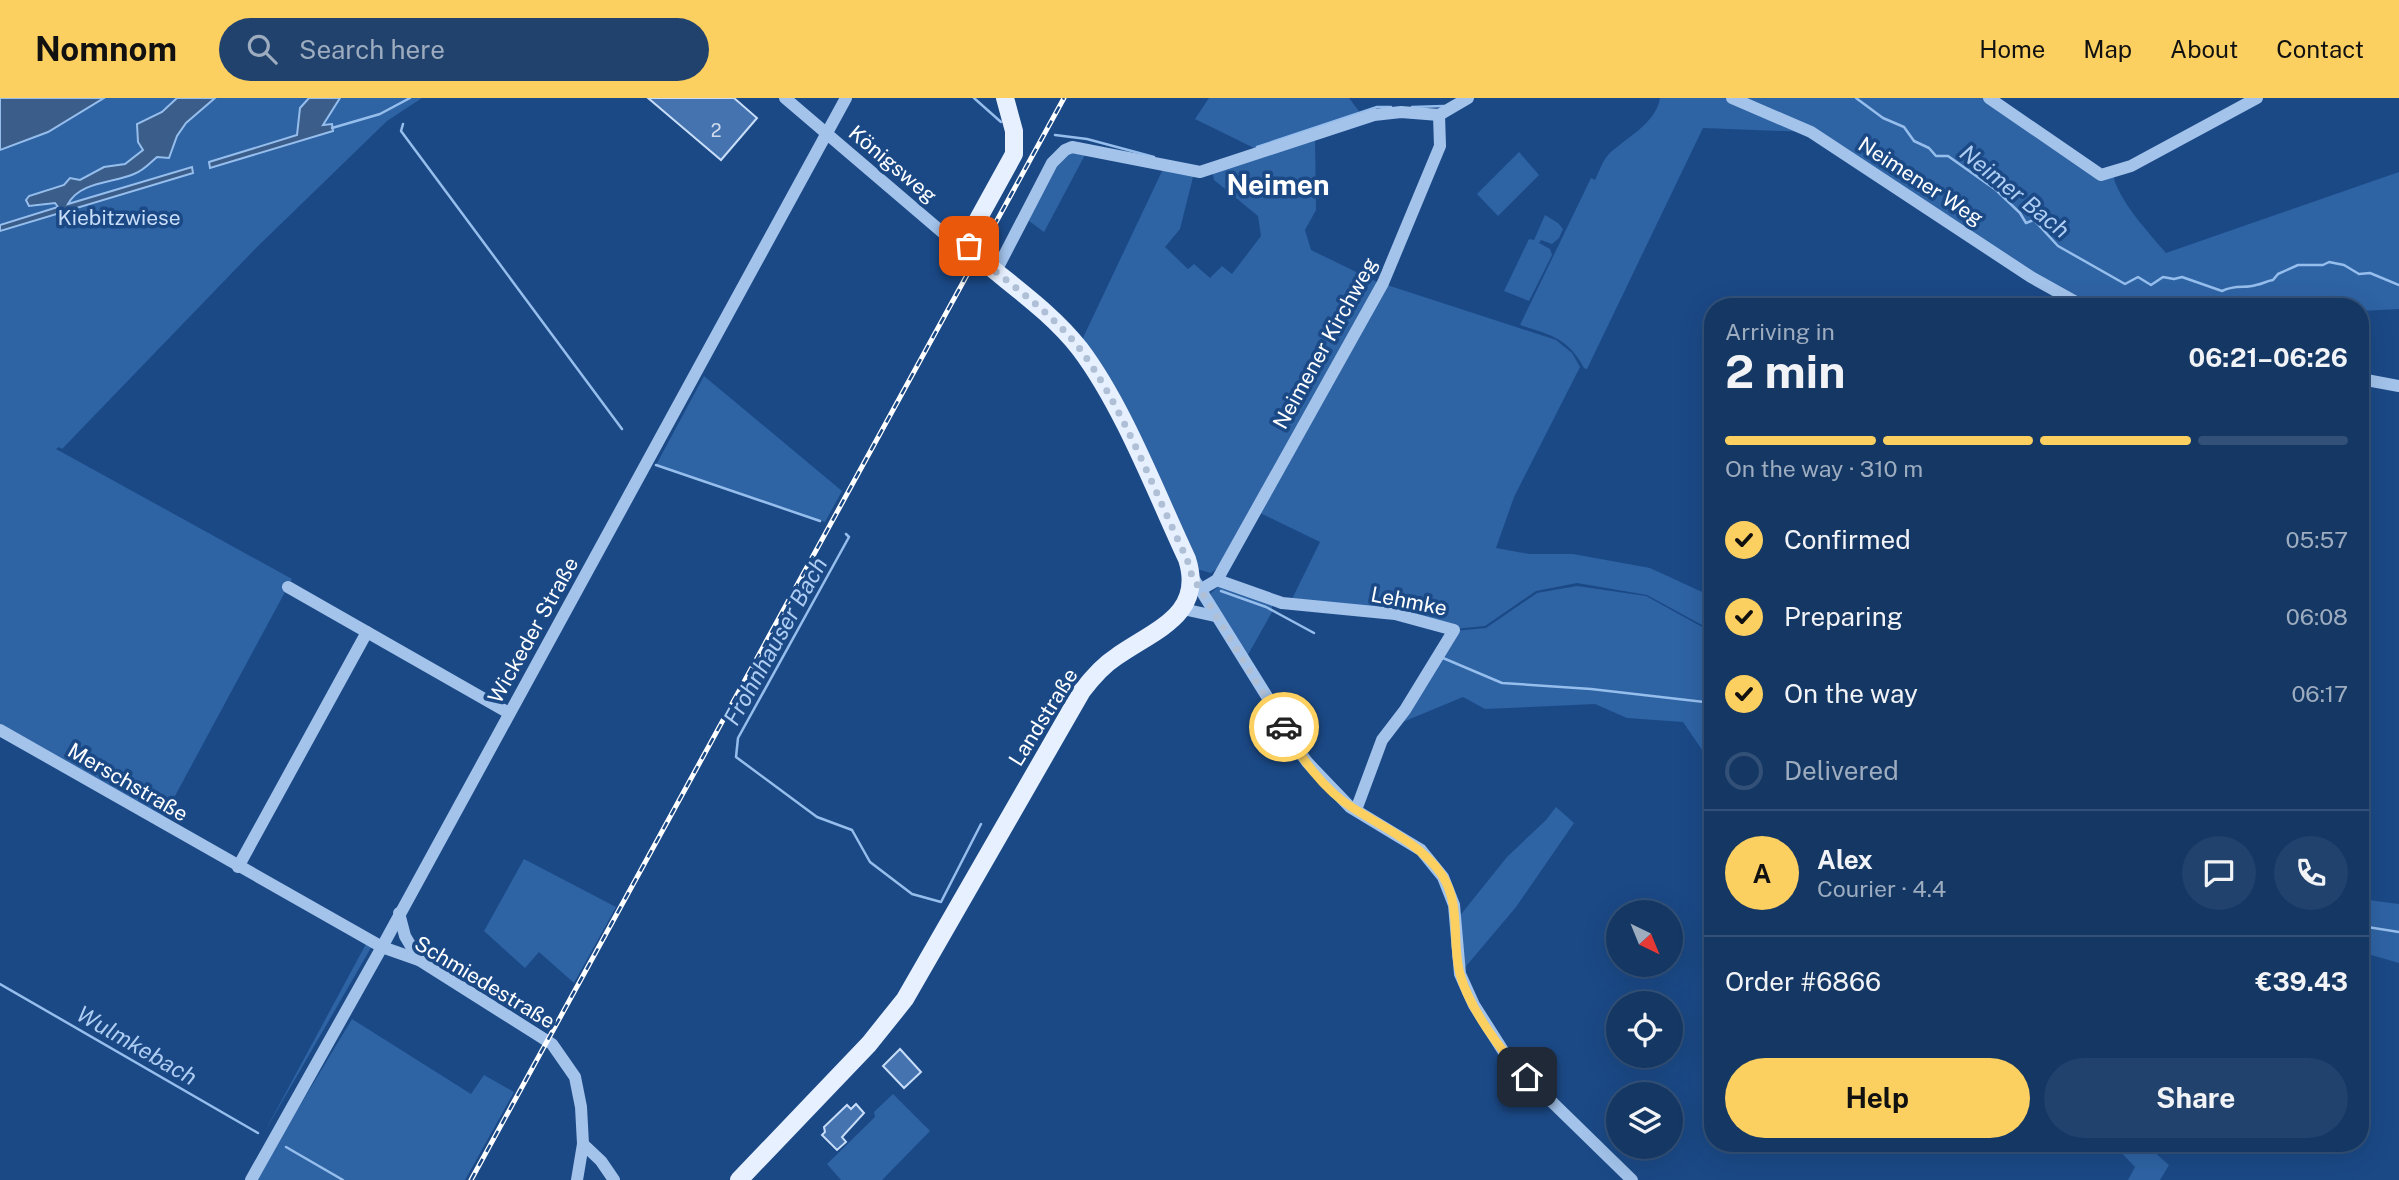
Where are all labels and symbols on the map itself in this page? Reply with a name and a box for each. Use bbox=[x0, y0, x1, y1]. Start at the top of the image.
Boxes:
house number: 2 bbox=[711, 120, 721, 141]
street label: Königsweg bbox=[844, 120, 942, 208]
street label: Neimener Weg bbox=[1854, 131, 1988, 231]
water label: Neimer Bach bbox=[1955, 139, 2075, 243]
district label: Neimen bbox=[1226, 168, 1330, 201]
park label: Kiebitzwiese bbox=[57, 205, 181, 230]
pin bbox=[939, 216, 999, 276]
street label: Neimener Kirchweg bbox=[1267, 253, 1383, 433]
water label: Frohnhauser Bach bbox=[718, 552, 832, 730]
street label: Wickeder Straße bbox=[483, 553, 583, 707]
street label: Lehmke bbox=[1369, 581, 1449, 621]
street label: Landstraße bbox=[1003, 664, 1083, 770]
courier bbox=[1249, 692, 1319, 762]
street label: Merschstraße bbox=[63, 738, 193, 826]
north arrow bbox=[1606, 900, 1684, 976]
street label: Schmiedestraße bbox=[410, 930, 560, 1034]
water label: Wulmkebach bbox=[72, 1000, 202, 1090]
pin bbox=[1497, 1047, 1557, 1107]

